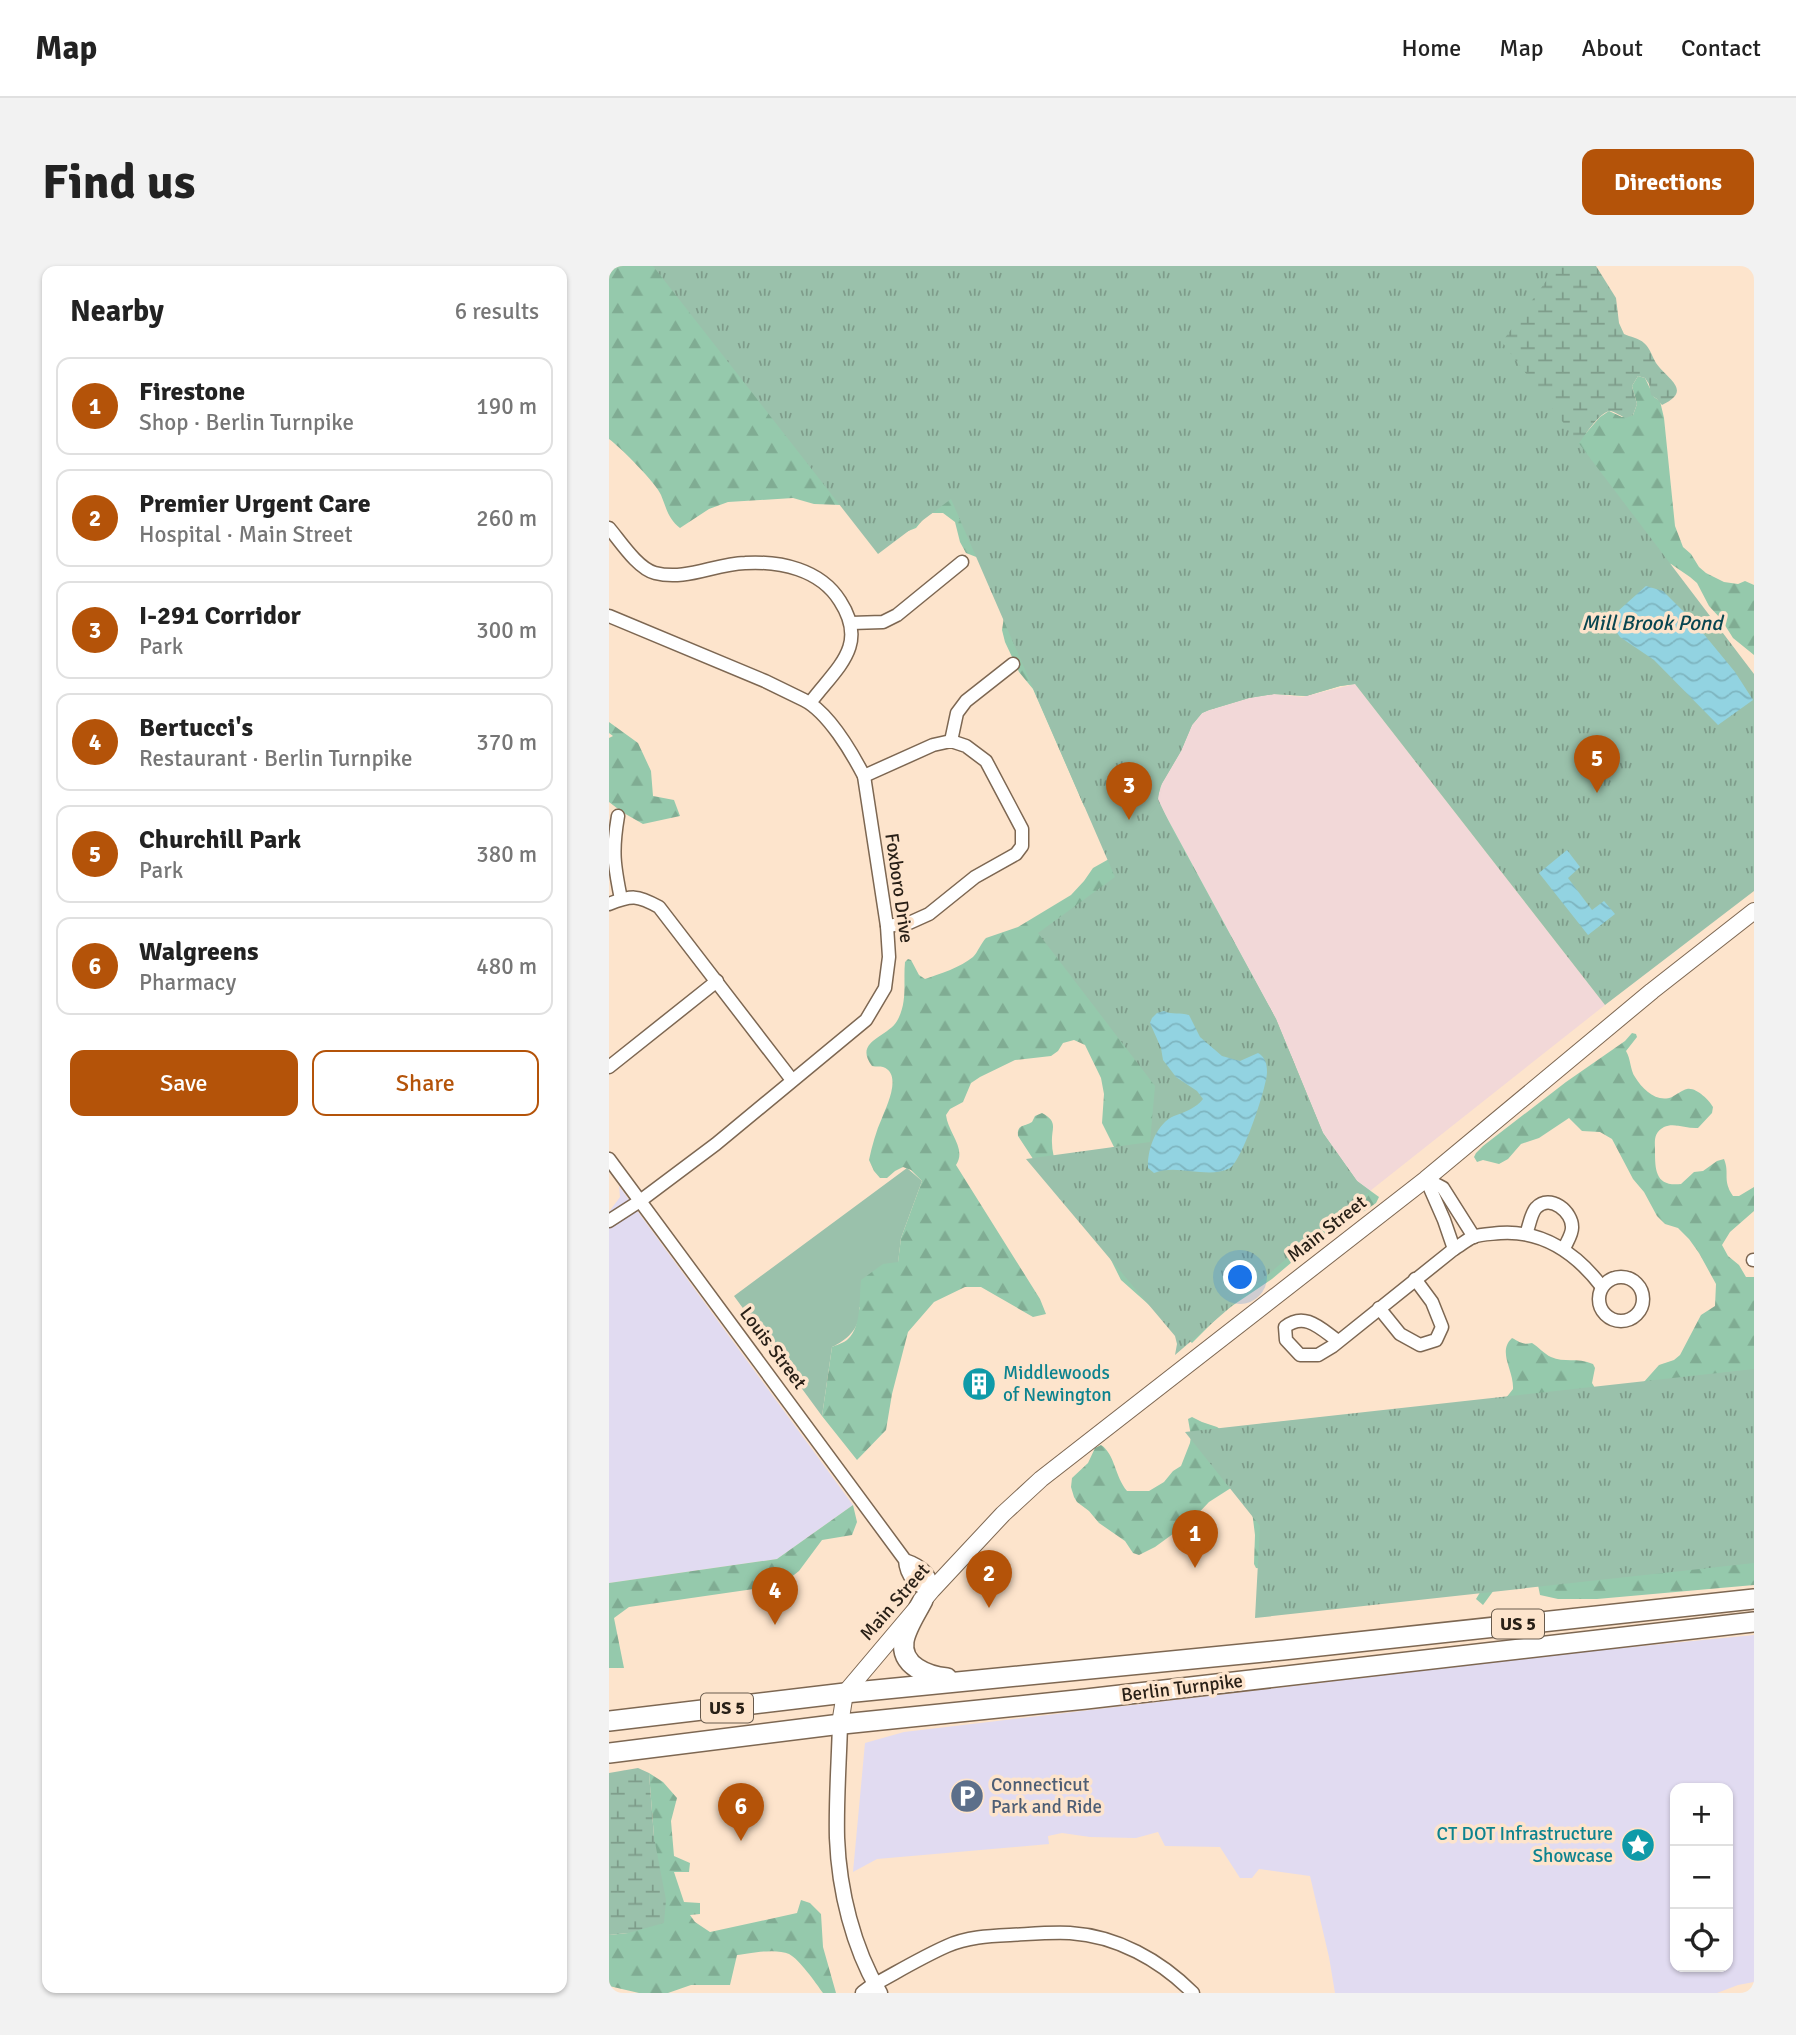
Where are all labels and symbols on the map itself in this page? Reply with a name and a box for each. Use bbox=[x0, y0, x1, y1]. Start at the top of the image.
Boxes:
water label: Mill Brook Pond bbox=[1582, 610, 1725, 636]
pin: 5 bbox=[1574, 735, 1620, 793]
pin: 3 bbox=[1106, 762, 1152, 820]
street label: Foxboro Drive bbox=[879, 831, 919, 945]
street label: Main Street bbox=[1282, 1190, 1372, 1267]
your location bbox=[1223, 1260, 1257, 1294]
street label: Louis Street bbox=[734, 1302, 812, 1394]
place label: Middlewoods of Newington bbox=[1003, 1361, 1112, 1407]
building icon: Middlewoods of Newington bbox=[960, 1365, 998, 1403]
pin: 1 bbox=[1172, 1510, 1218, 1568]
pin: 2 bbox=[966, 1550, 1012, 1608]
street label: Main Street bbox=[855, 1558, 935, 1645]
pin: 4 bbox=[752, 1567, 798, 1625]
road number: US 5 bbox=[1492, 1610, 1544, 1638]
street label: Berlin Turnpike bbox=[1120, 1669, 1244, 1707]
road number: US 5 bbox=[701, 1694, 753, 1722]
place label: Connecticut Park and Ride bbox=[991, 1773, 1102, 1819]
parking icon: Connecticut Park and Ride bbox=[948, 1777, 986, 1815]
pin: 6 bbox=[718, 1783, 764, 1841]
place label: CT DOT Infrastructure Showcase bbox=[1437, 1822, 1613, 1868]
place icon: CT DOT Infrastructure Showcase bbox=[1619, 1826, 1657, 1864]

